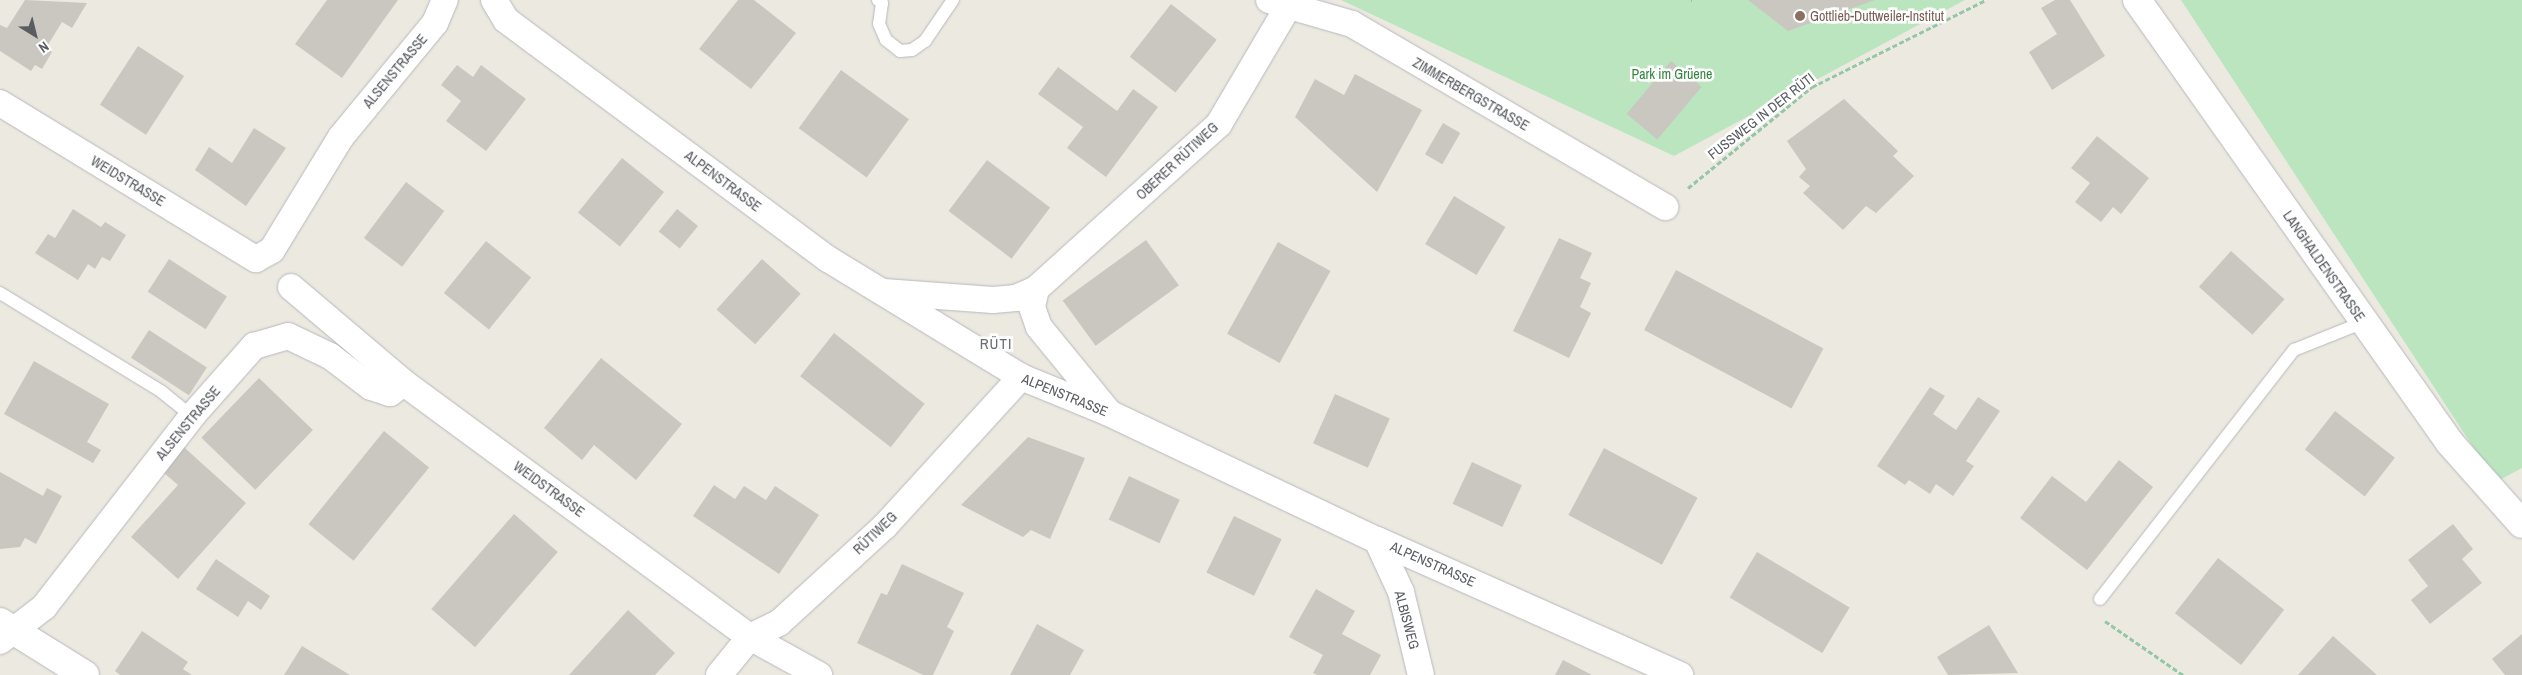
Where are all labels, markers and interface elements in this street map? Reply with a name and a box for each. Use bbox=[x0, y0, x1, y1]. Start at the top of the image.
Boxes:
place label: Gottlieb-Duttweiler-Institut bbox=[1810, 8, 1944, 24]
north arrow bbox=[10, 10, 60, 60]
marker: Gottlieb-Duttweiler-Institut bbox=[1794, 10, 1806, 22]
street label: ALSENSTRASSE bbox=[359, 31, 431, 111]
text: N bbox=[35, 37, 52, 57]
street label: ZIMMERBERGSTRASSE bbox=[1410, 54, 1532, 134]
park label: Park im Grüene bbox=[1631, 66, 1713, 82]
street label: FUSSWEG IN DER RÜTI bbox=[1705, 69, 1817, 163]
street label: OBERER RÜTIWEG bbox=[1133, 119, 1221, 203]
street label: ALPENSTRASSE bbox=[682, 147, 764, 215]
street label: WEIDSTRASSE bbox=[88, 152, 168, 210]
street label: LANGHALDENSTRASSE bbox=[2279, 207, 2369, 325]
district label: RÜTI bbox=[979, 335, 1013, 353]
street label: ALPENSTRASSE bbox=[1020, 370, 1110, 420]
street label: ALSENSTRASSE bbox=[152, 383, 224, 463]
street label: WEIDSTRASSE bbox=[510, 458, 588, 520]
street label: RÜTIWEG bbox=[850, 508, 900, 558]
street label: ALPENSTRASSE bbox=[1388, 538, 1478, 590]
street label: ALBISWEG bbox=[1391, 589, 1423, 651]

